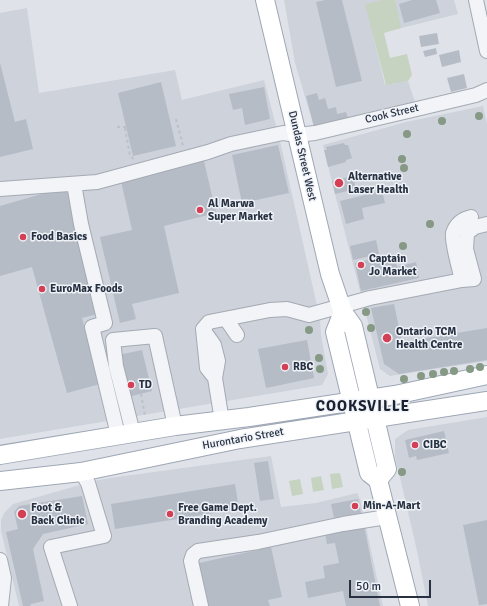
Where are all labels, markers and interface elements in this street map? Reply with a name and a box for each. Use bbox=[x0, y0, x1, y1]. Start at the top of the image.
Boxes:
street label: Cook Street bbox=[364, 101, 420, 127]
street label: Dundas Street West bbox=[285, 110, 319, 202]
place label: Alternative Laser Health bbox=[348, 170, 409, 196]
marker: Alternative Laser Health bbox=[333, 177, 345, 189]
place label: Al Marwa Super Market bbox=[208, 197, 273, 223]
marker: Al Marwa Super Market bbox=[195, 205, 205, 215]
place label: Food Basics bbox=[31, 230, 87, 244]
marker: Food Basics bbox=[18, 232, 28, 242]
place label: Captain Jo Market bbox=[369, 252, 417, 278]
marker: Captain Jo Market bbox=[356, 260, 366, 270]
place label: EuroMax Foods bbox=[50, 282, 122, 296]
marker: EuroMax Foods bbox=[37, 284, 47, 294]
place label: Ontario TCM Health Centre bbox=[396, 325, 462, 351]
marker: Ontario TCM Health Centre bbox=[381, 332, 393, 344]
place label: RBC bbox=[293, 360, 313, 374]
marker: RBC bbox=[280, 362, 290, 372]
place label: TD bbox=[139, 378, 152, 392]
marker: TD bbox=[126, 380, 136, 390]
district label: COOKSVILLE bbox=[316, 398, 410, 416]
street label: Hurontario Street bbox=[201, 425, 285, 453]
place label: CIBC bbox=[423, 438, 447, 452]
marker: CIBC bbox=[410, 440, 420, 450]
place label: Min-A-Mart bbox=[363, 499, 420, 513]
place label: Foot & Back Clinic bbox=[31, 501, 85, 527]
place label: Free Game Dept. Branding Academy bbox=[178, 501, 267, 527]
marker: Min-A-Mart bbox=[350, 501, 360, 511]
marker: Foot & Back Clinic bbox=[16, 508, 28, 520]
marker: Free Game Dept. Branding Academy bbox=[165, 509, 175, 519]
scale bar bbox=[351, 572, 433, 598]
text: 50 m bbox=[356, 579, 381, 594]

